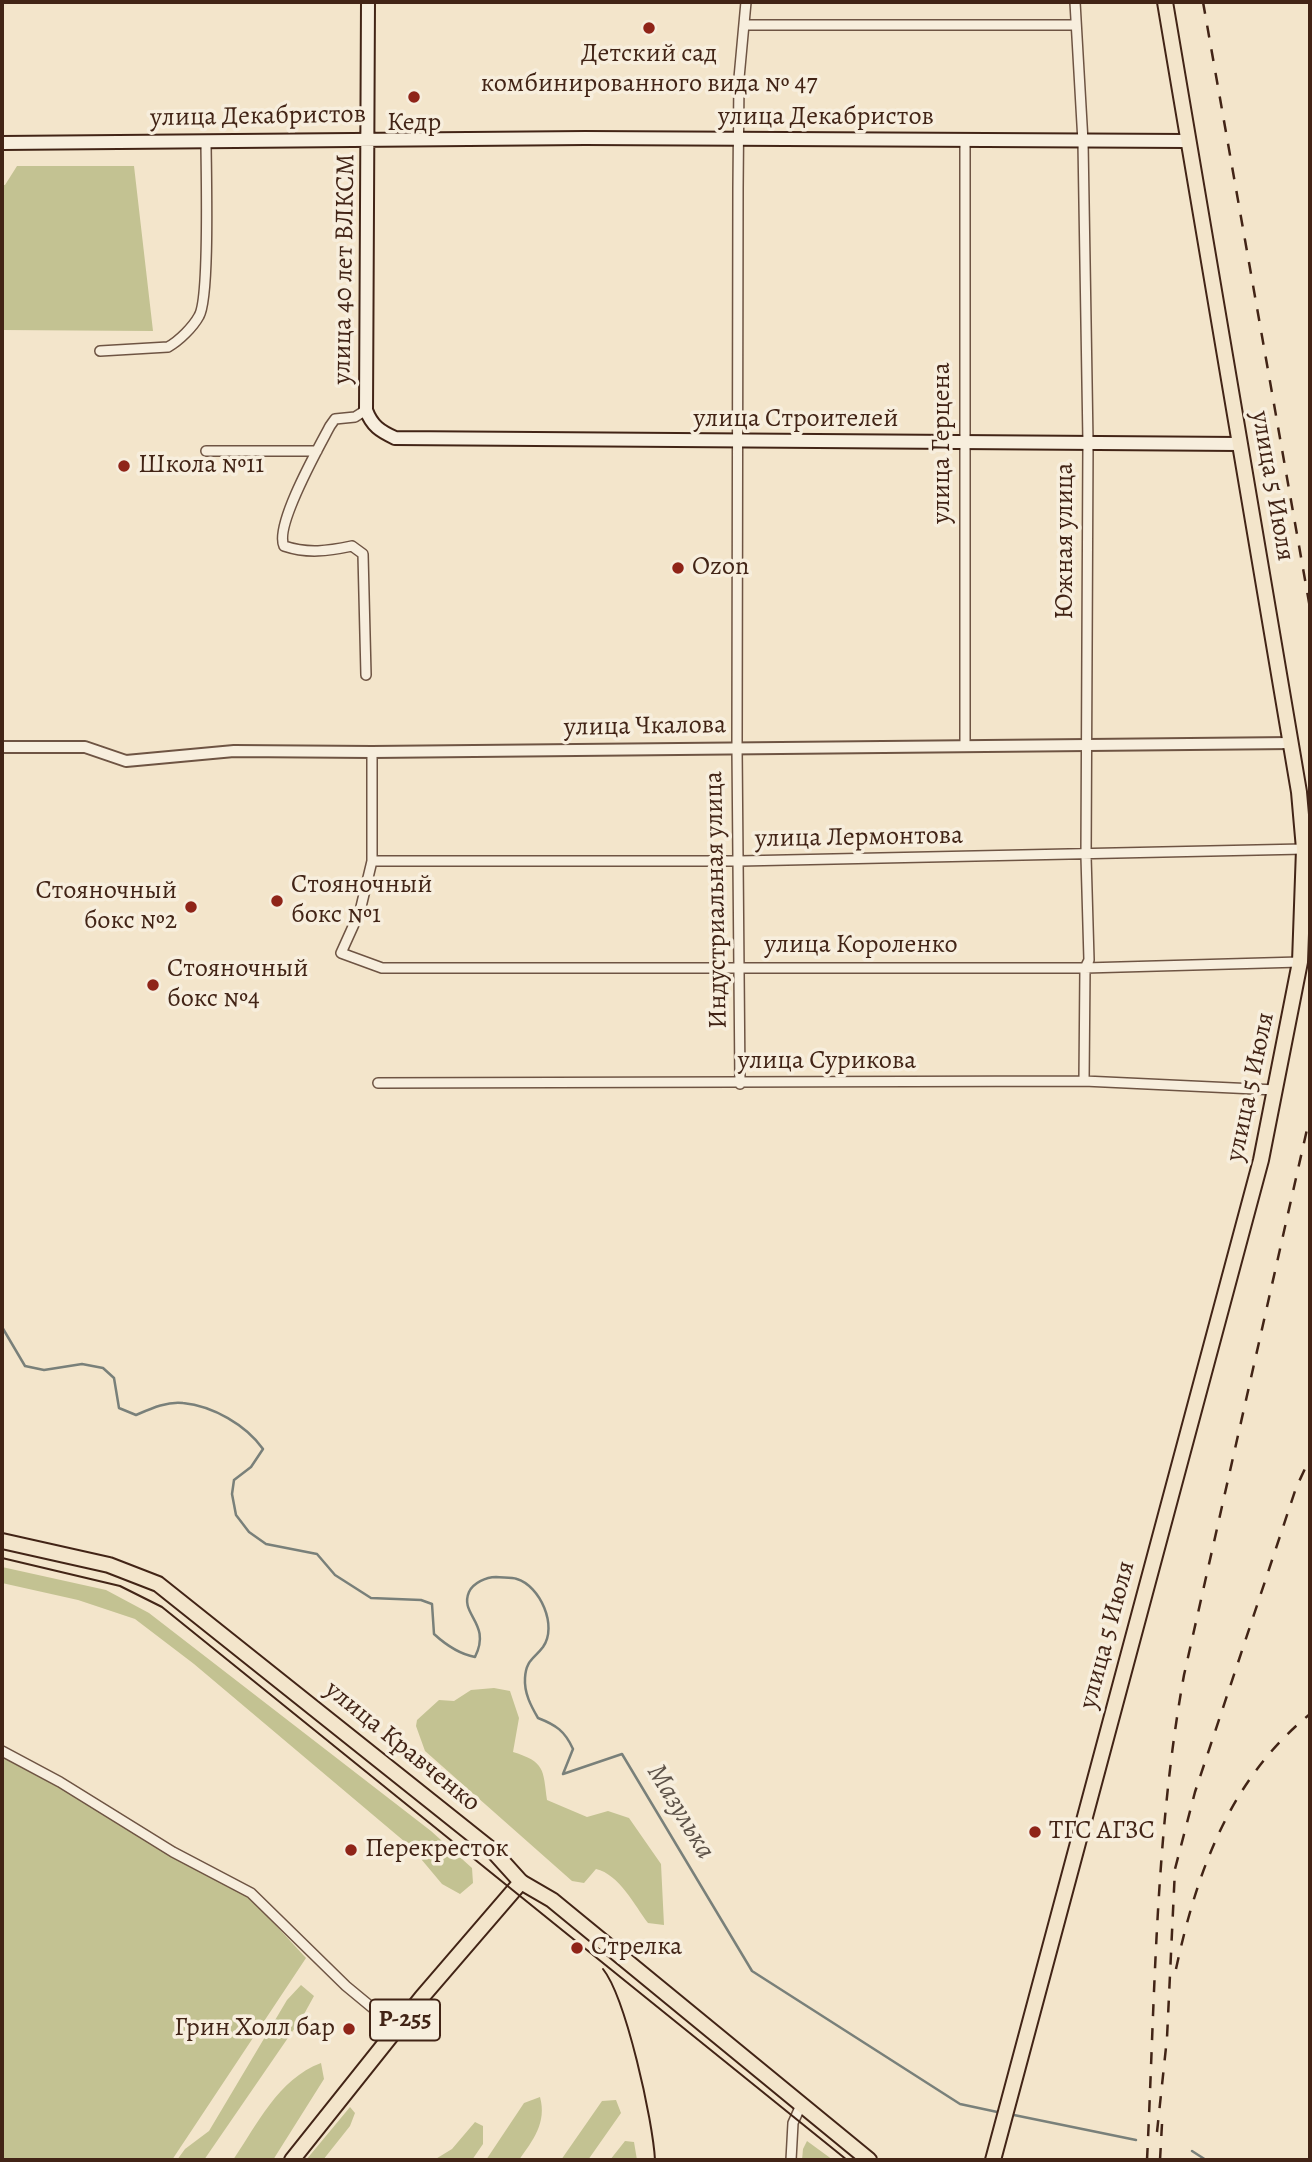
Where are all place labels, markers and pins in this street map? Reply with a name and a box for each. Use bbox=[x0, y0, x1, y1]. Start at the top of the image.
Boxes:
marker: Детский сад комбинированного вида № 47 bbox=[641, 20, 657, 36]
place label: Детский сад комбинированного вида № 47 bbox=[481, 39, 817, 100]
marker: Кедр bbox=[406, 89, 422, 105]
place label: Кедр bbox=[387, 108, 441, 140]
place label: Школа №11 bbox=[138, 450, 264, 482]
marker: Школа №11 bbox=[116, 458, 132, 474]
place label: Ozon bbox=[692, 552, 749, 584]
marker: Ozon bbox=[670, 560, 686, 576]
place label: Стояночный бокс №1 bbox=[291, 870, 432, 931]
place label: Стояночный бокс №2 bbox=[36, 876, 177, 938]
marker: Стояночный бокс №1 bbox=[269, 893, 285, 909]
marker: Стояночный бокс №2 bbox=[183, 899, 199, 915]
place label: Стояночный бокс №4 bbox=[167, 954, 308, 1016]
marker: Стояночный бокс №4 bbox=[145, 977, 161, 993]
place label: ТГС АГЗС bbox=[1049, 1816, 1155, 1848]
marker: ТГС АГЗС bbox=[1027, 1824, 1043, 1840]
place label: Перекресток bbox=[365, 1834, 509, 1866]
marker: Перекресток bbox=[343, 1842, 359, 1858]
place label: Стрелка bbox=[591, 1932, 682, 1964]
marker: Стрелка bbox=[569, 1940, 585, 1956]
place label: Грин Холл бар bbox=[174, 2013, 335, 2045]
marker: Грин Холл бар bbox=[341, 2021, 357, 2037]

